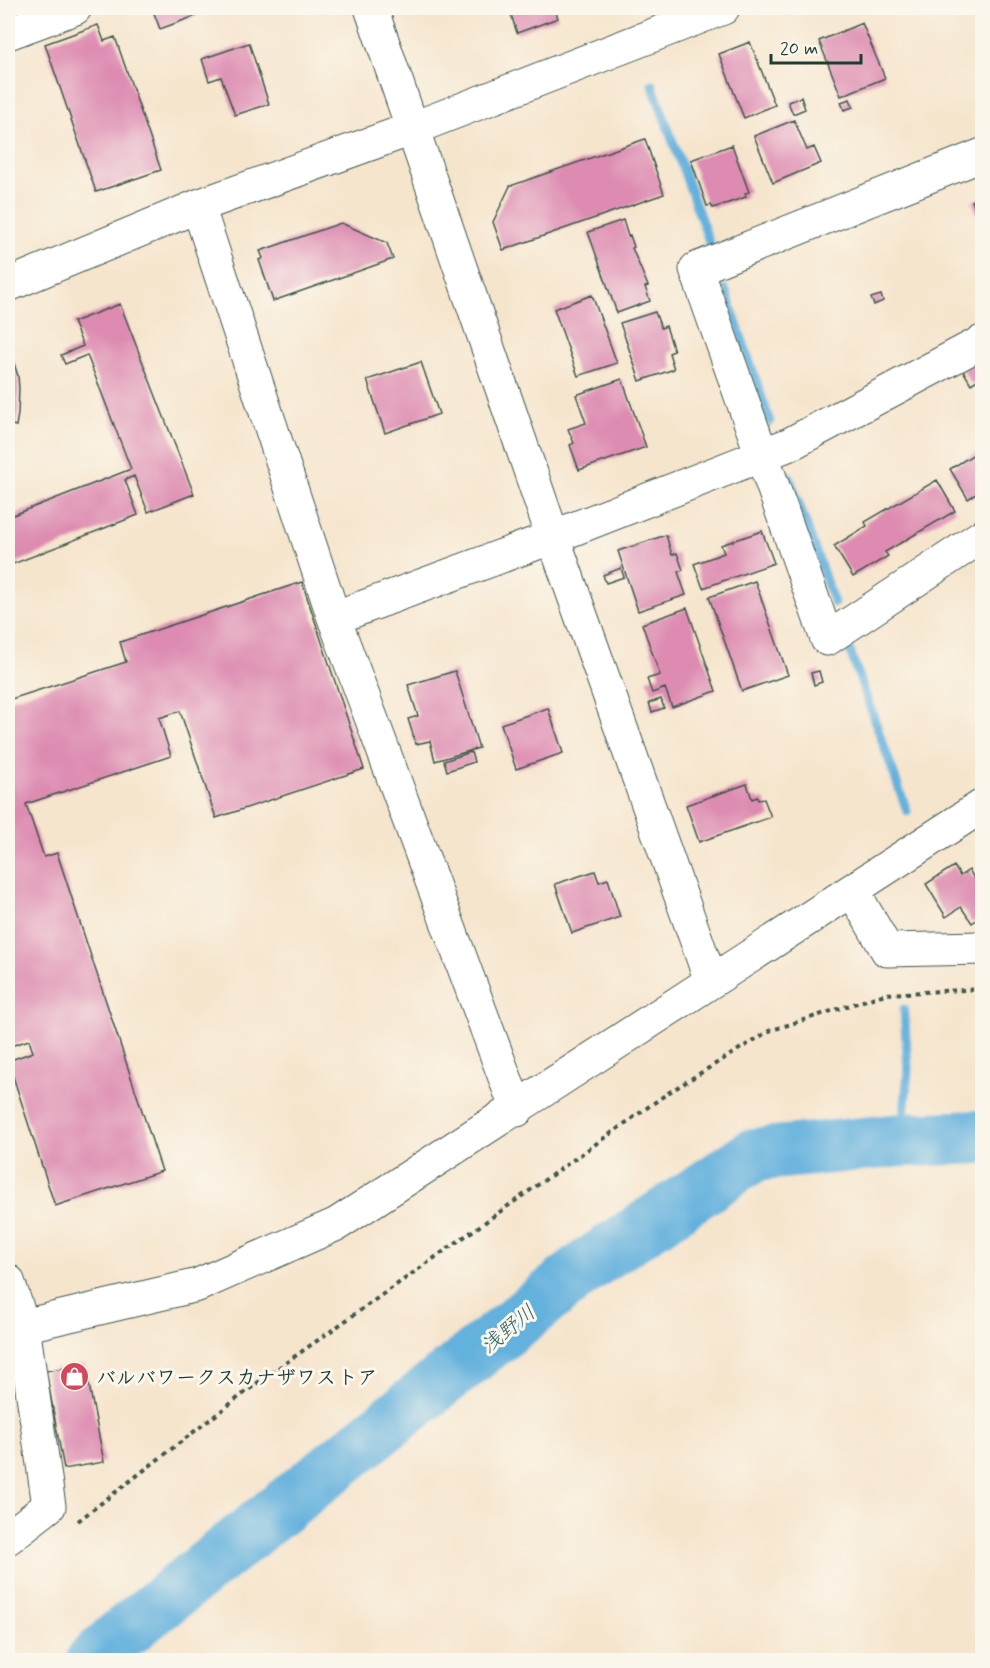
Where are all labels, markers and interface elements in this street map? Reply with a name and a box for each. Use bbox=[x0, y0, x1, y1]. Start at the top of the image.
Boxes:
scale bar bbox=[771, 27, 861, 65]
text: 20 m bbox=[780, 37, 818, 61]
water label: 浅野川 bbox=[475, 1299, 542, 1360]
shop icon: バルバワークスカナザワストア bbox=[59, 1361, 91, 1393]
place label: バルバワークスカナザワストア bbox=[96, 1365, 378, 1392]

